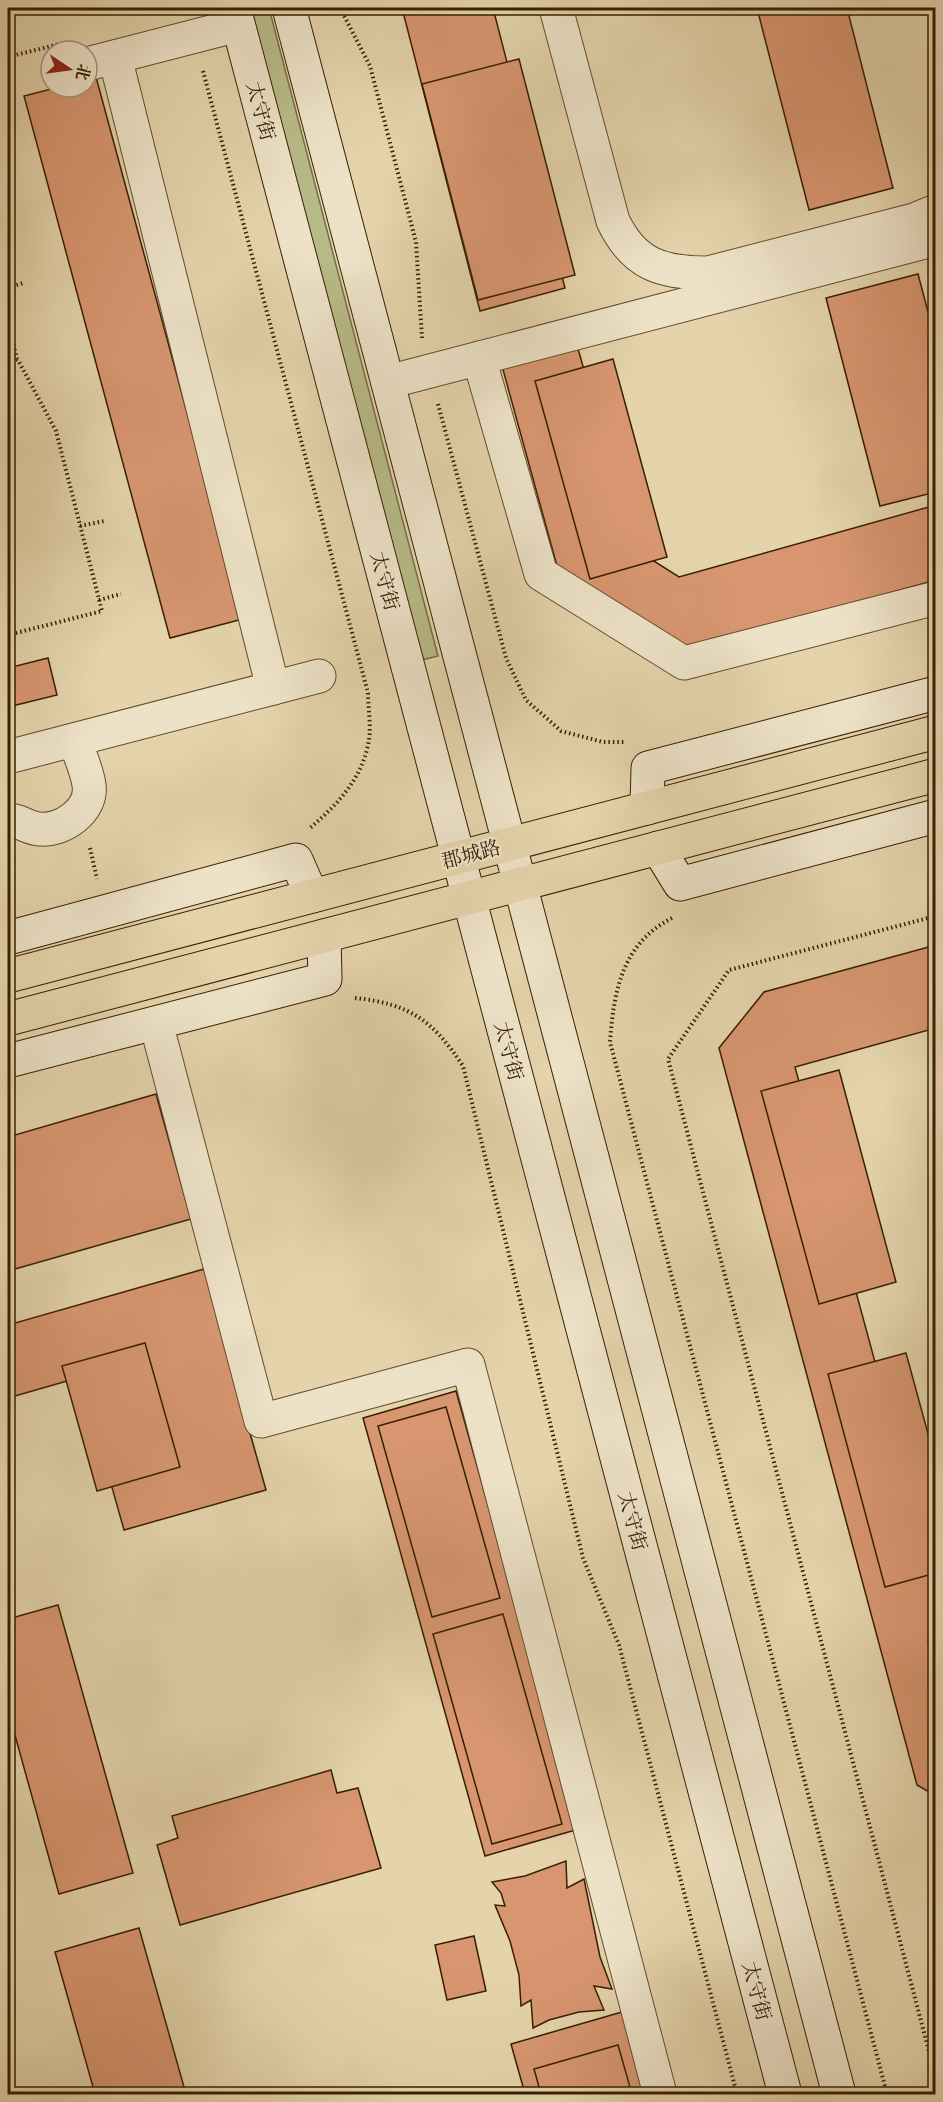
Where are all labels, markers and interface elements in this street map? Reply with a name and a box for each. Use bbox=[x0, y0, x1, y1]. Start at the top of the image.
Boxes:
north arrow bbox=[39, 39, 99, 99]
text: 北 bbox=[71, 62, 95, 82]
street label: 太守街 bbox=[241, 79, 281, 143]
street label: 太守街 bbox=[365, 549, 405, 613]
street label: 郡城路 bbox=[439, 834, 503, 874]
street label: 太守街 bbox=[489, 1019, 529, 1083]
street label: 太守街 bbox=[613, 1489, 653, 1553]
street label: 太守街 bbox=[737, 1959, 777, 2023]

